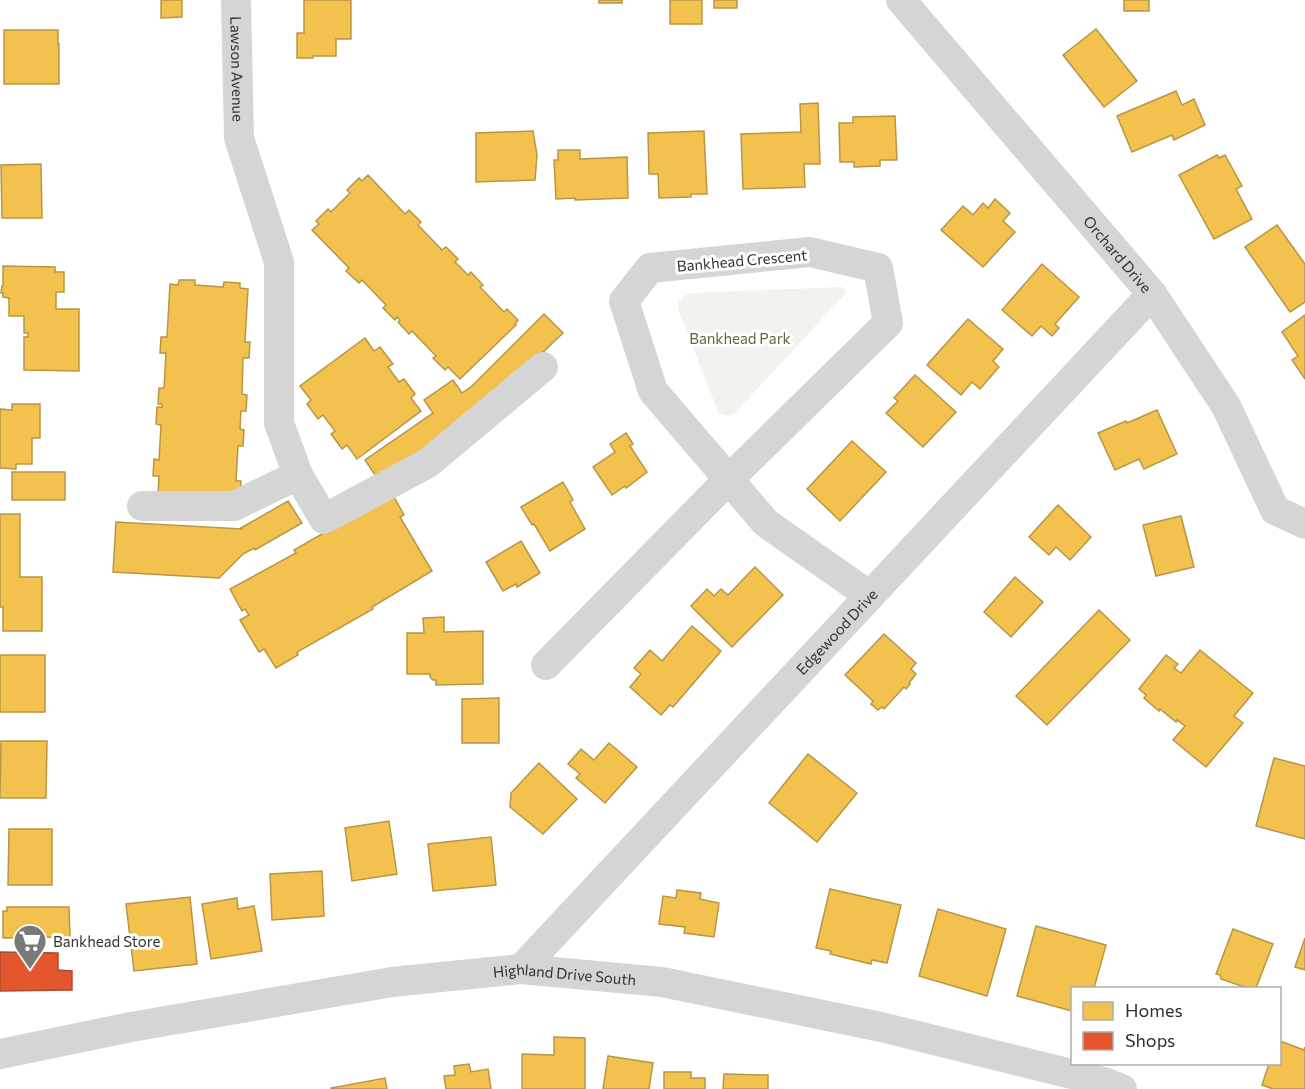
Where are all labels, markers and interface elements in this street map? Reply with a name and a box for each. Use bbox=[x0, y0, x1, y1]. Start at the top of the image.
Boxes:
street label: Lawson Avenue bbox=[227, 16, 248, 122]
street label: Orchard Drive bbox=[1080, 212, 1156, 296]
street label: Bankhead Crescent bbox=[676, 245, 808, 275]
park label: Bankhead Park bbox=[689, 329, 791, 347]
street label: Edgewood Drive bbox=[792, 585, 881, 678]
supermarket icon: Bankhead Store bbox=[12, 923, 48, 970]
place label: Bankhead Store bbox=[53, 932, 161, 950]
street label: Highland Drive South bbox=[492, 960, 637, 989]
legend bbox=[1071, 987, 1281, 1065]
text: Homes bbox=[1125, 999, 1183, 1021]
text: Shops bbox=[1125, 1029, 1175, 1051]

